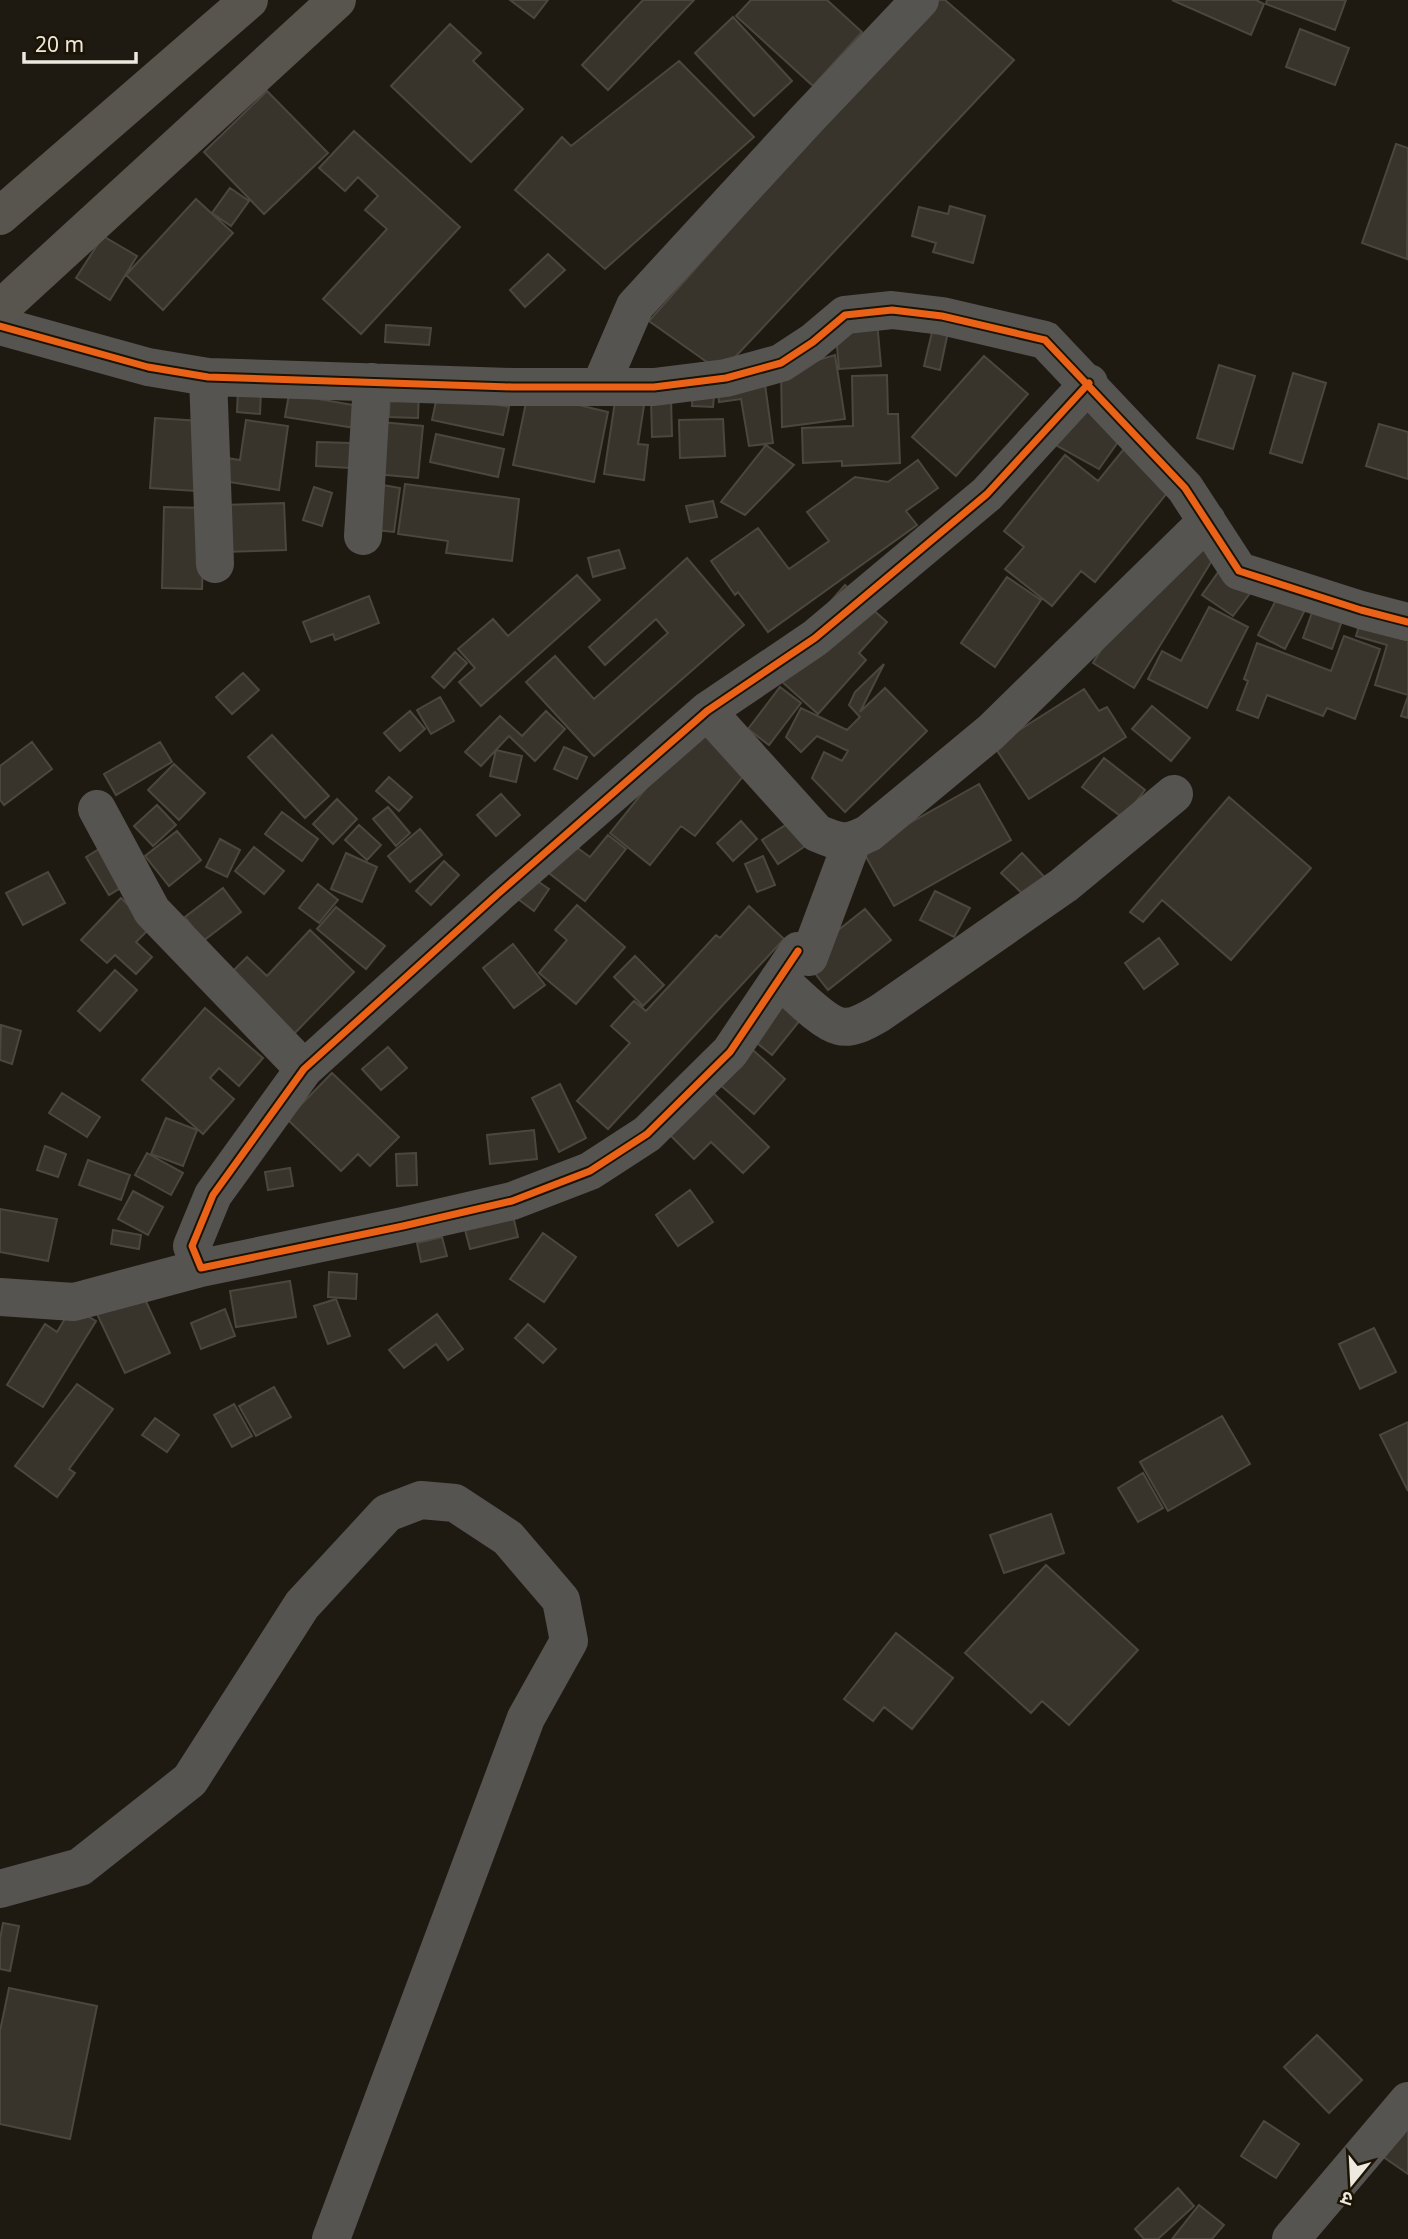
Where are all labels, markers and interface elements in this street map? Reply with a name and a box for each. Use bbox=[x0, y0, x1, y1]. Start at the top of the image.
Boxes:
scale bar bbox=[24, 21, 136, 65]
text: 20 m bbox=[35, 30, 84, 58]
north arrow bbox=[1317, 2148, 1387, 2218]
text: उ bbox=[1337, 2185, 1356, 2213]

